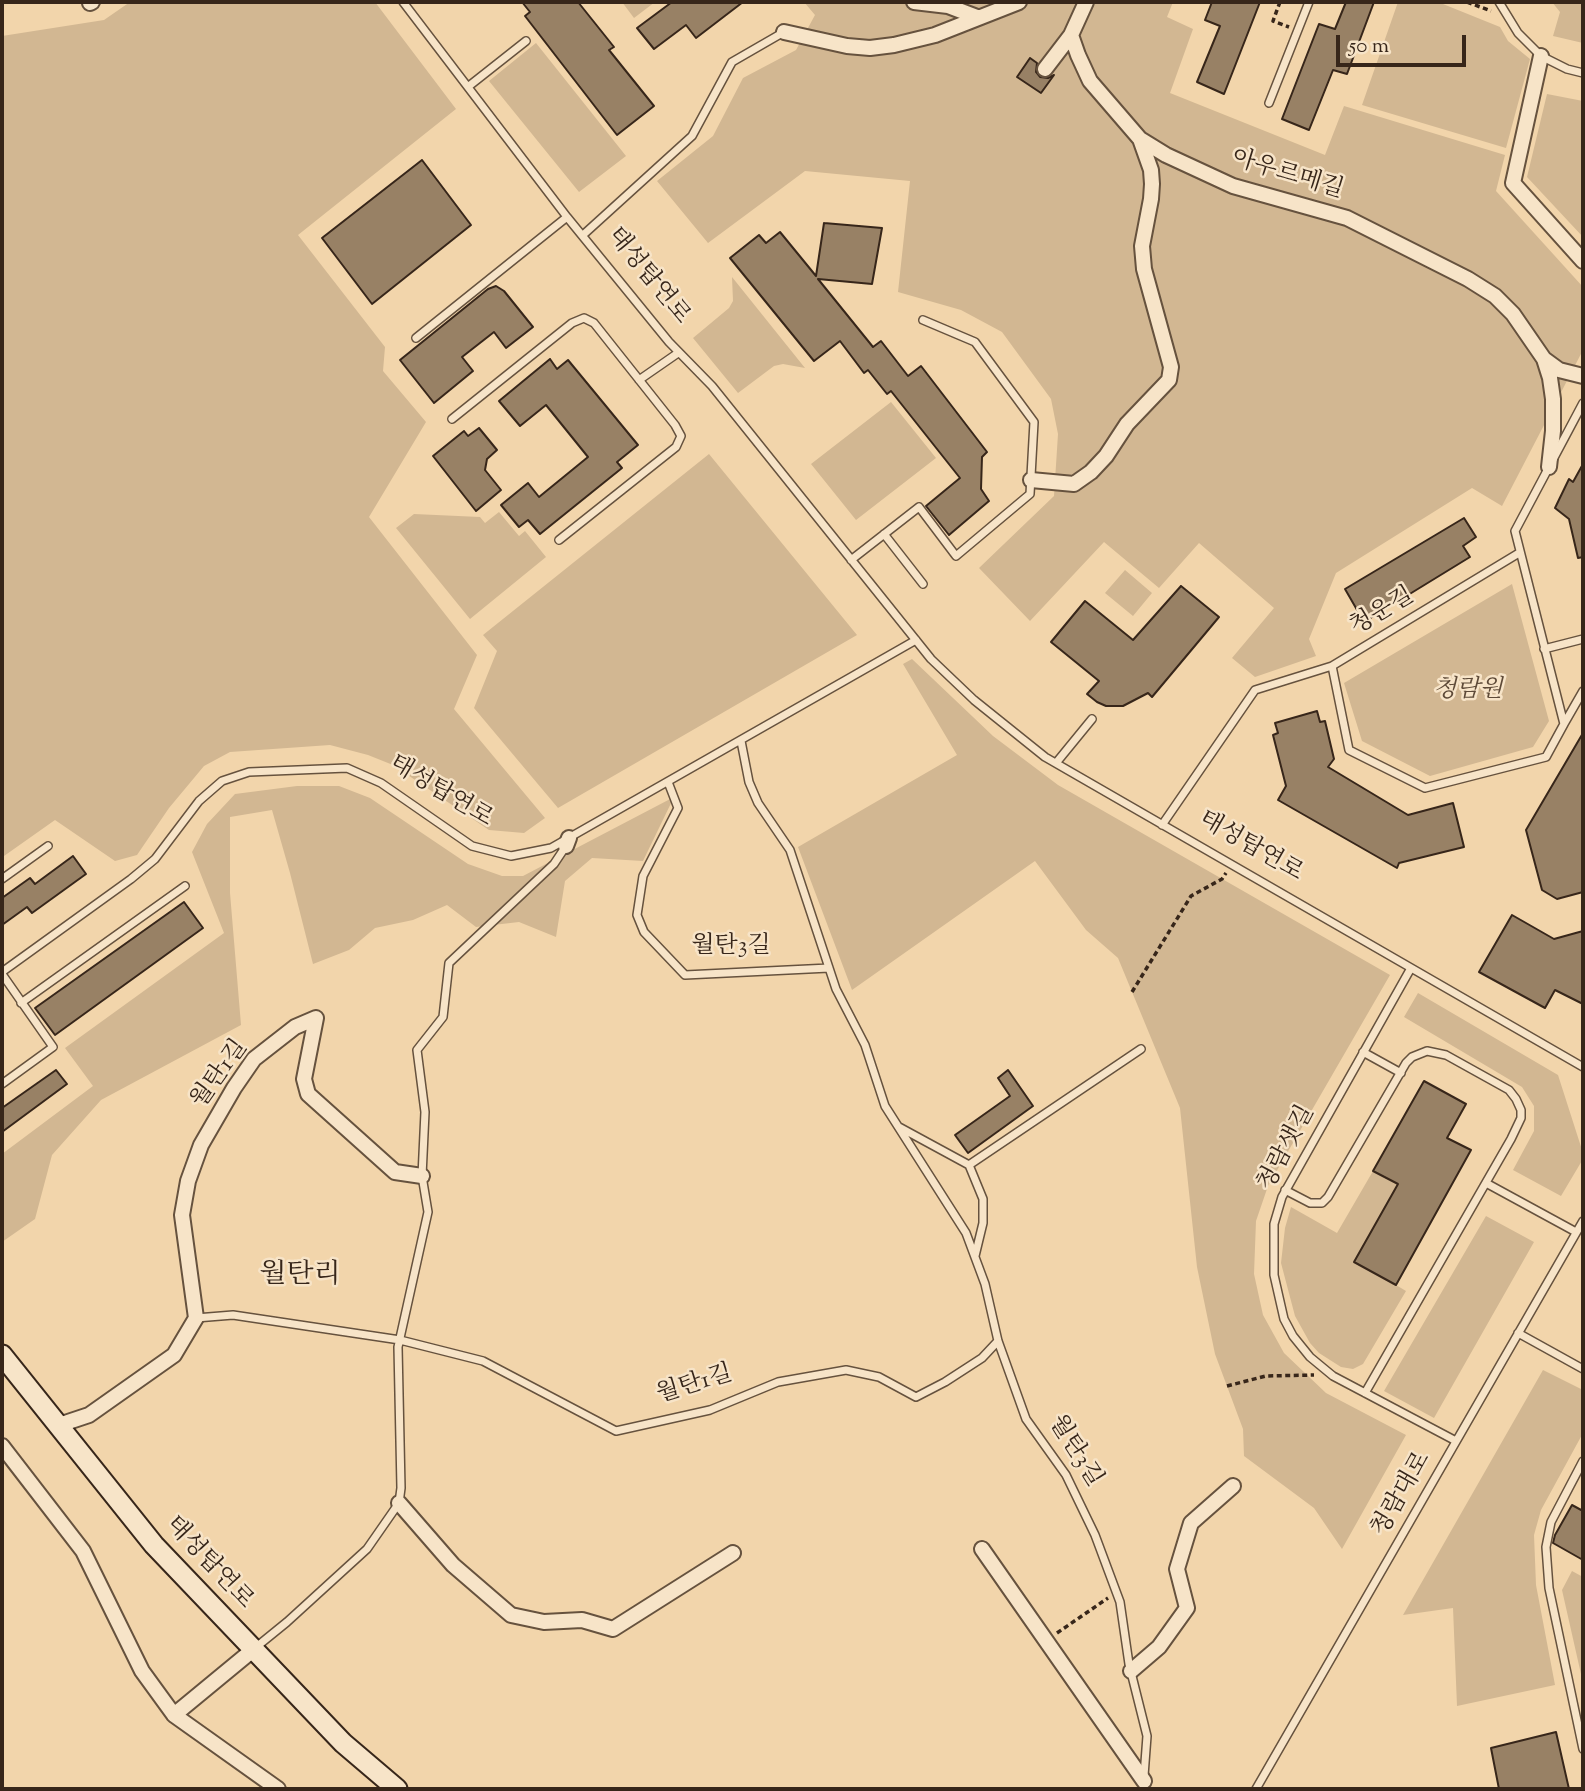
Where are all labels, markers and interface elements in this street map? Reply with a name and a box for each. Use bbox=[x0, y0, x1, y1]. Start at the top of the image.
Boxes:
scale bar bbox=[1340, 21, 1470, 65]
text: 50 m bbox=[1349, 32, 1389, 62]
street label: 아우르메길 bbox=[1227, 145, 1347, 207]
street label: 태성탑연로 bbox=[599, 223, 695, 331]
street label: 청운길 bbox=[1346, 583, 1420, 643]
park label: 청람원 bbox=[1433, 678, 1503, 706]
street label: 태성탑연로 bbox=[383, 751, 497, 835]
street label: 태성탑연로 bbox=[1193, 807, 1307, 889]
street label: 월탄3길 bbox=[691, 934, 771, 962]
street label: 월탄1길 bbox=[187, 1035, 255, 1115]
street label: 청람샛길 bbox=[1254, 1101, 1322, 1197]
district label: 월탄리 bbox=[259, 1260, 341, 1294]
street label: 월탄1길 bbox=[654, 1361, 736, 1411]
street label: 월탄3길 bbox=[1041, 1411, 1107, 1493]
street label: 청람대로 bbox=[1367, 1448, 1439, 1542]
street label: 태성탑연로 bbox=[158, 1512, 258, 1616]

